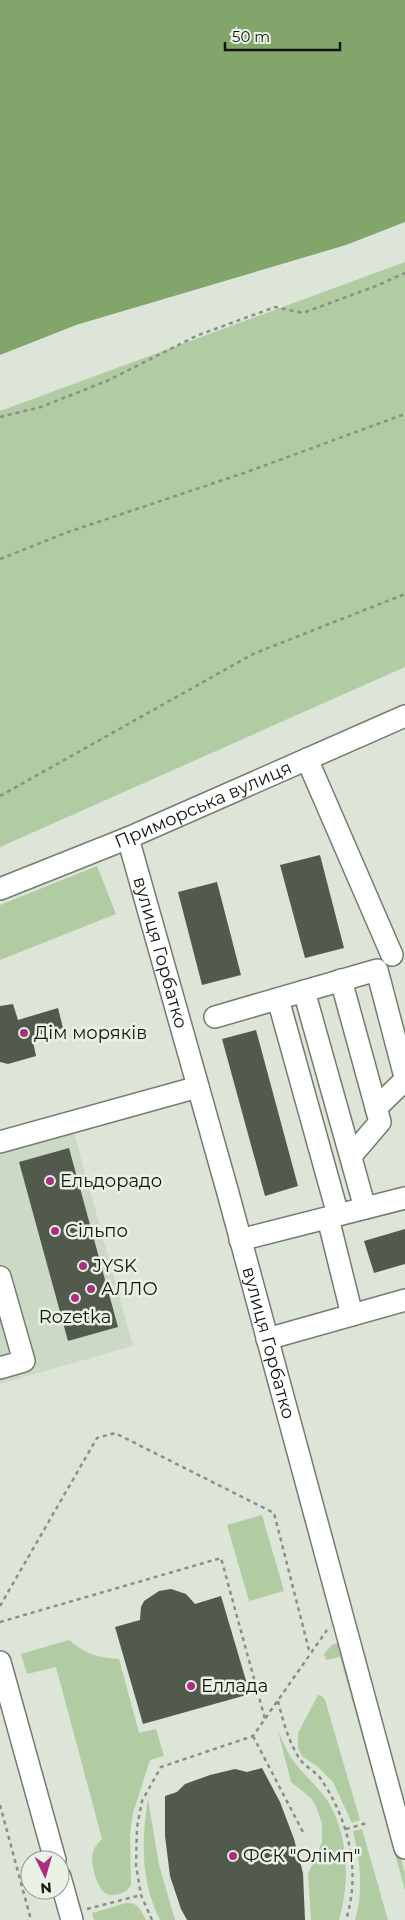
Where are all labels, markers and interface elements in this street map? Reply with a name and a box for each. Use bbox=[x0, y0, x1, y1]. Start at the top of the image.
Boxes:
scale bar bbox=[225, 20, 340, 52]
text: 50 m bbox=[232, 27, 270, 46]
street label: Приморська вулиця bbox=[112, 756, 295, 853]
street label: вулиця Горбатко bbox=[128, 874, 192, 1031]
place label: Дім моряків bbox=[34, 1022, 147, 1044]
marker: Дім моряків bbox=[18, 1027, 30, 1039]
place label: Ельдорадо bbox=[60, 1170, 162, 1192]
marker: Ельдорадо bbox=[44, 1175, 56, 1187]
place label: Сільпо bbox=[65, 1220, 128, 1242]
marker: Сільпо bbox=[49, 1225, 61, 1237]
place label: JYSK bbox=[92, 1255, 137, 1277]
marker: JYSK bbox=[77, 1260, 89, 1272]
street label: вулиця Горбатко bbox=[237, 1264, 300, 1421]
place label: АЛЛО bbox=[101, 1278, 158, 1300]
marker: АЛЛО bbox=[85, 1283, 97, 1295]
marker: Rozetka bbox=[69, 1292, 81, 1304]
place label: Rozetka bbox=[39, 1306, 111, 1328]
place label: Еллада bbox=[201, 1675, 268, 1697]
marker: Еллада bbox=[185, 1680, 197, 1692]
place label: ФСК "Олімп" bbox=[243, 1845, 361, 1867]
north arrow bbox=[20, 1850, 70, 1900]
marker: ФСК "Олімп" bbox=[227, 1850, 239, 1862]
text: N bbox=[40, 1878, 53, 1897]

